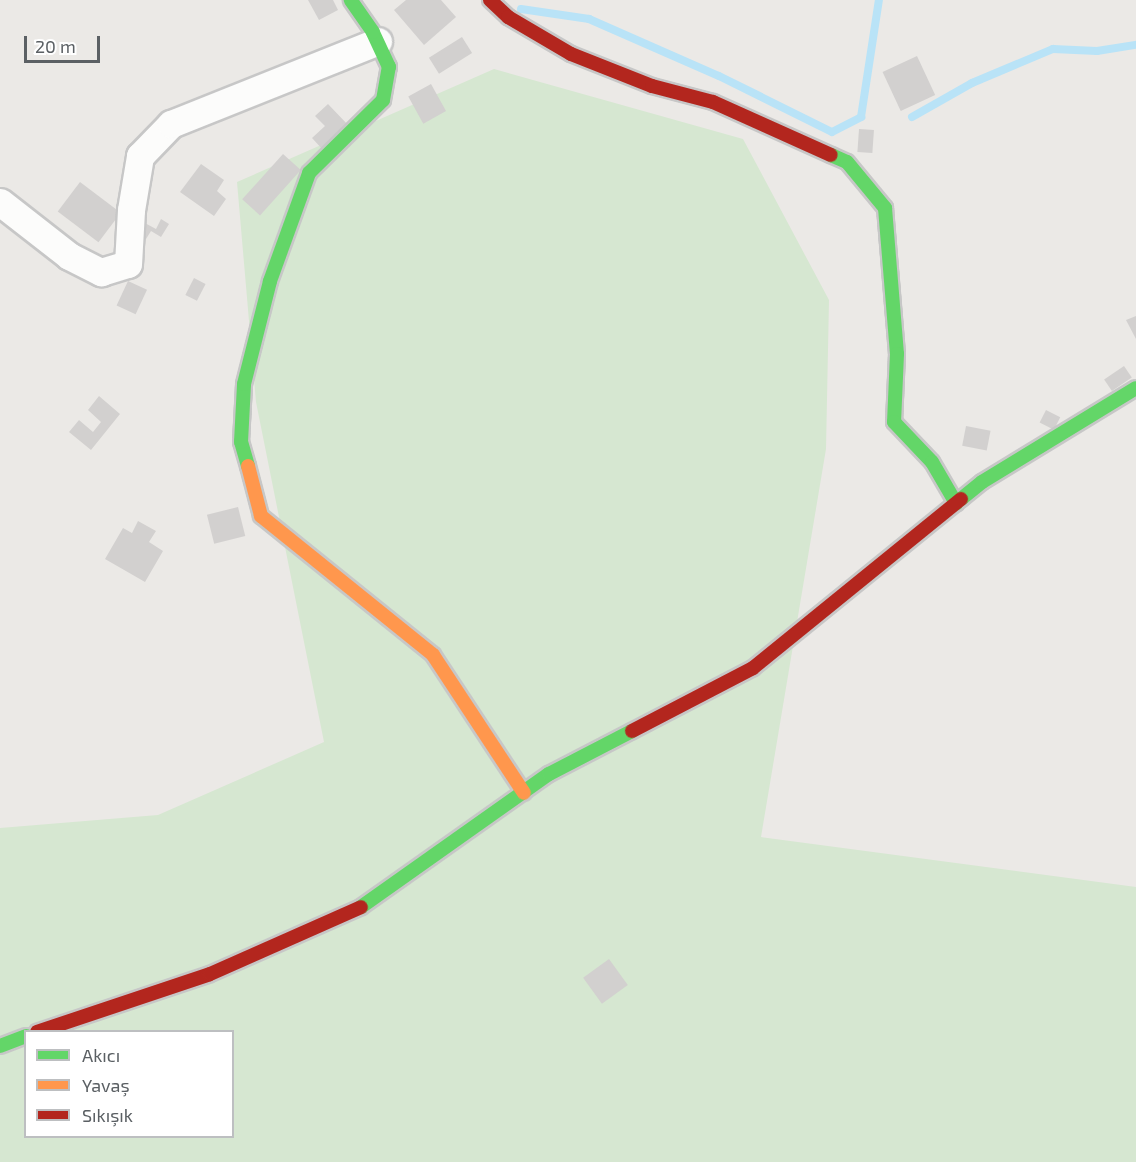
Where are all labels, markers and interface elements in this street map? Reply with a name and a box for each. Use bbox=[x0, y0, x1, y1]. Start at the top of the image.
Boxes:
scale bar bbox=[27, 24, 104, 62]
text: 20 m bbox=[35, 35, 76, 57]
legend bbox=[24, 1030, 234, 1138]
text: Akıcı bbox=[82, 1044, 120, 1066]
text: Yavaş bbox=[82, 1074, 130, 1096]
text: Sıkışık bbox=[82, 1104, 133, 1126]

